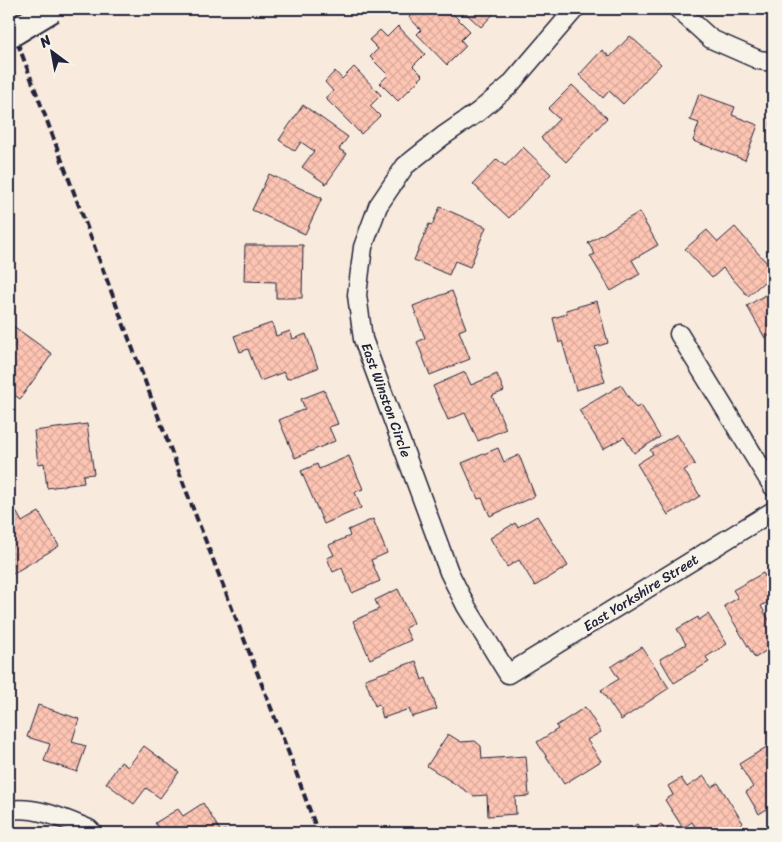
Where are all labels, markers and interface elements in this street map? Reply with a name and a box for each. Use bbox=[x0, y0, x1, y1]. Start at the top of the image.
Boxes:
north arrow bbox=[28, 28, 78, 78]
text: N bbox=[34, 28, 56, 55]
street label: East Winston Circle bbox=[354, 339, 418, 461]
street label: East Yorkshire Street bbox=[578, 547, 704, 639]

